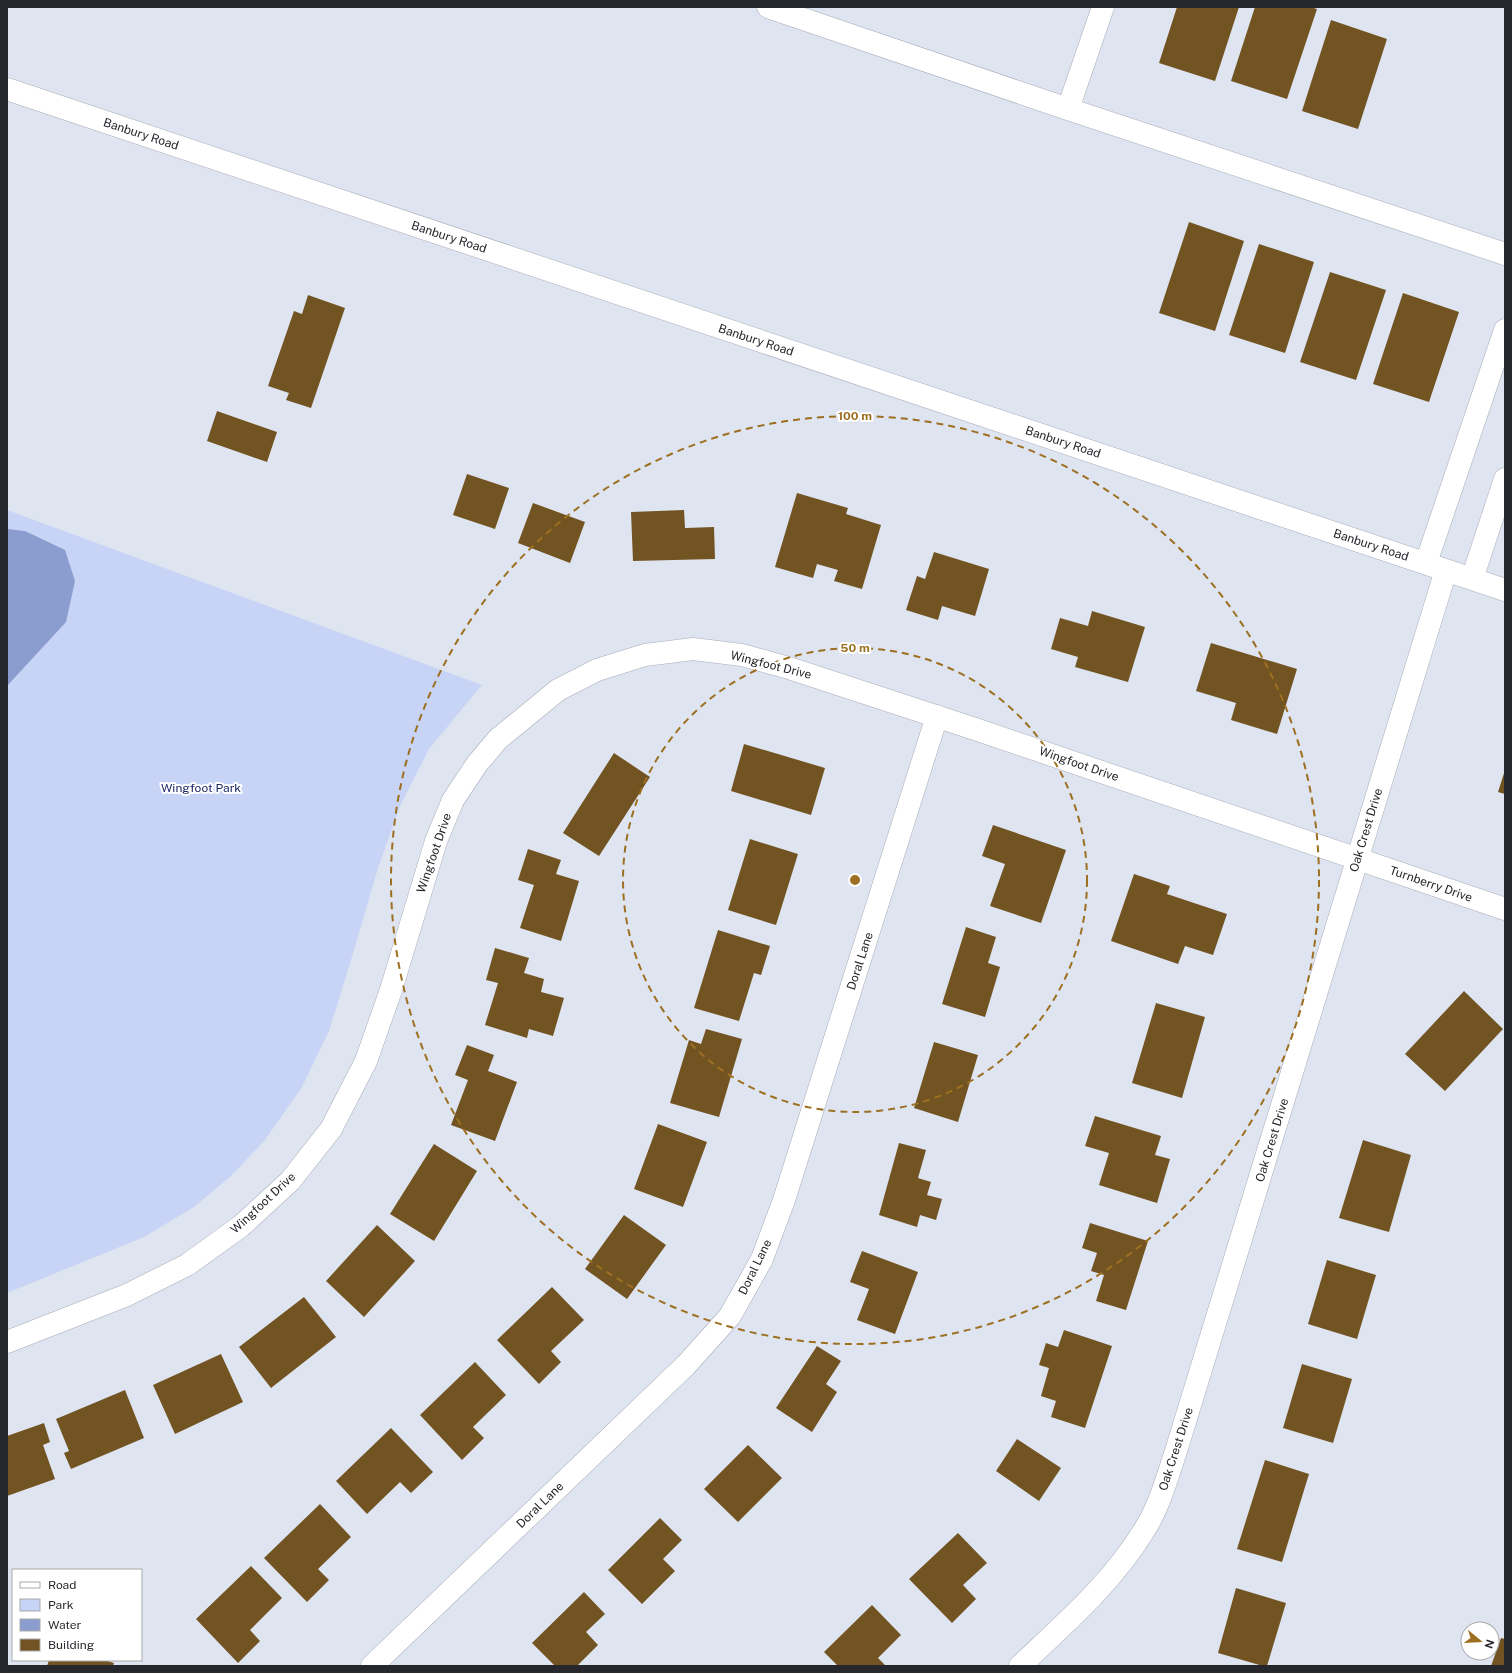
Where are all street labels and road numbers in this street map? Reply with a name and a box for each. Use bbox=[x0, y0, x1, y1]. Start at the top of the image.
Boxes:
street label: Banbury Road bbox=[102, 115, 180, 153]
street label: Banbury Road bbox=[410, 218, 488, 256]
street label: Banbury Road bbox=[717, 321, 795, 359]
street label: Banbury Road bbox=[1024, 423, 1102, 461]
street label: Banbury Road bbox=[1332, 526, 1410, 564]
street label: Wingfoot Drive bbox=[729, 648, 813, 682]
street label: Wingfoot Drive bbox=[1037, 744, 1121, 784]
street label: Oak Crest Drive bbox=[1347, 786, 1385, 874]
street label: Wingfoot Drive bbox=[414, 811, 454, 895]
street label: Turnberry Drive bbox=[1388, 863, 1474, 905]
street label: Doral Lane bbox=[844, 930, 876, 992]
street label: Oak Crest Drive bbox=[1253, 1096, 1291, 1184]
street label: Wingfoot Drive bbox=[228, 1169, 298, 1237]
street label: Doral Lane bbox=[736, 1237, 774, 1297]
street label: Oak Crest Drive bbox=[1156, 1405, 1196, 1492]
street label: Doral Lane bbox=[514, 1479, 567, 1531]

